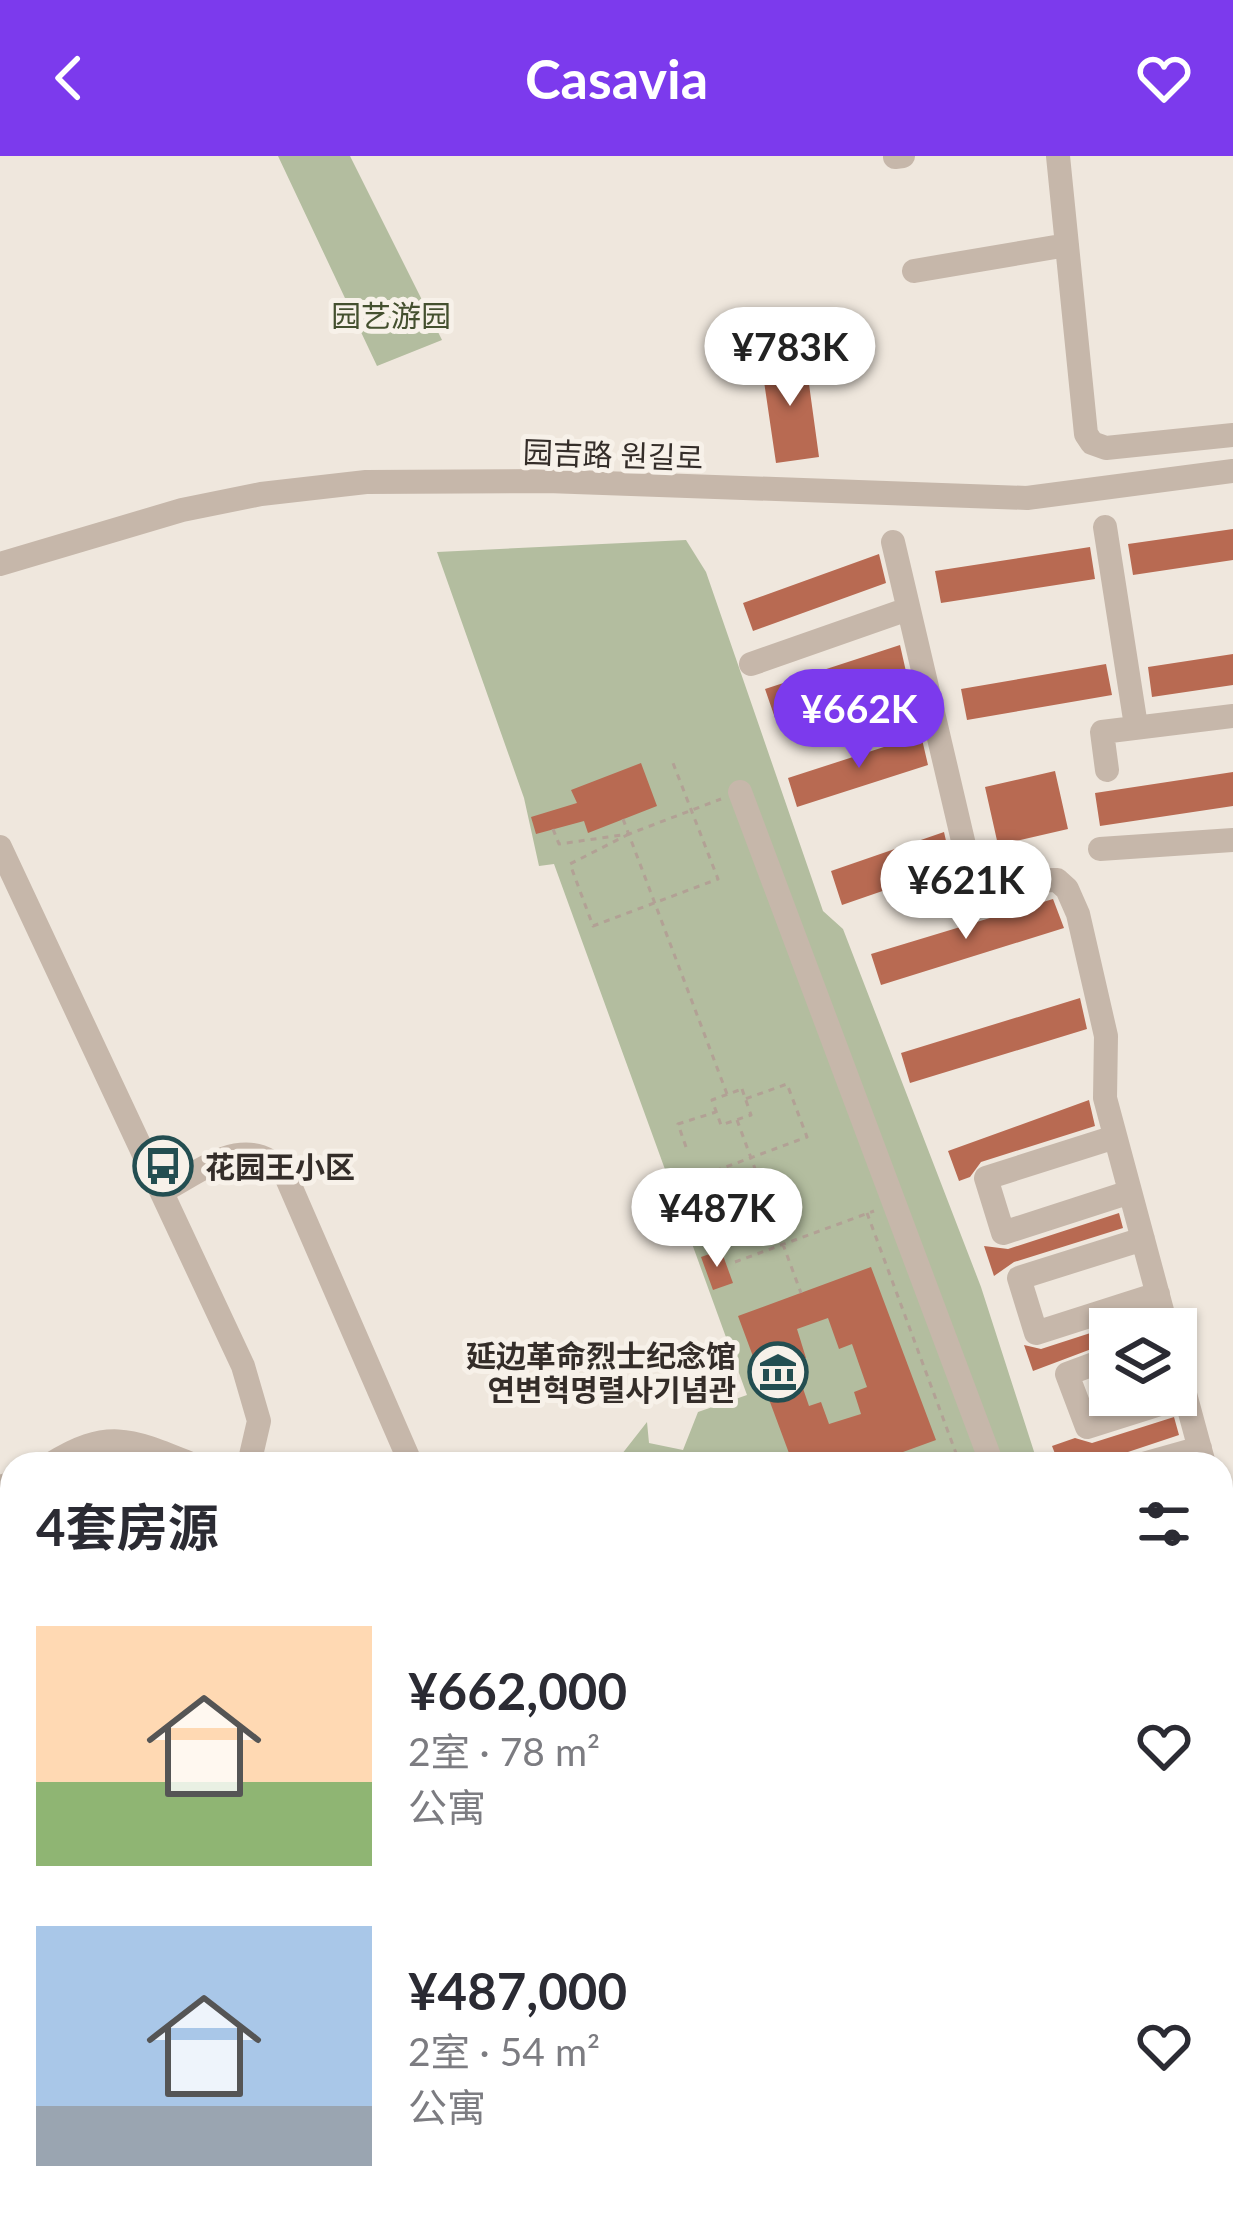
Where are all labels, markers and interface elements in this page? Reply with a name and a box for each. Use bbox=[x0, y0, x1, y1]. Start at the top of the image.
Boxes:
icon: back bbox=[36, 45, 102, 111]
icon: heart bbox=[1131, 45, 1197, 111]
text: Casavia bbox=[525, 46, 708, 111]
park label: 园艺游园 bbox=[331, 297, 451, 333]
pin: ¥783K bbox=[706, 307, 874, 409]
text: ¥783K bbox=[731, 323, 849, 369]
street label: 园吉路 원길로 bbox=[522, 433, 704, 475]
pin: ¥662K bbox=[775, 669, 943, 771]
text: ¥662K bbox=[800, 685, 918, 731]
pin: ¥621K bbox=[882, 840, 1050, 942]
text: ¥621K bbox=[907, 856, 1025, 902]
bus stop icon: 花园王小区 bbox=[132, 1135, 194, 1197]
place label: 花园王小区 bbox=[205, 1148, 355, 1184]
pin: ¥487K bbox=[633, 1168, 801, 1270]
text: ¥487K bbox=[658, 1184, 776, 1230]
map controls bbox=[1089, 1308, 1197, 1416]
button: layers bbox=[1089, 1308, 1197, 1416]
place label: 延边革命烈士纪念馆 연변혁명렬사기념관 bbox=[466, 1337, 736, 1407]
museum icon: 延边革命烈士纪念馆 연변혁명렬사기념관 bbox=[747, 1341, 809, 1403]
icon: filters bbox=[1131, 1491, 1197, 1557]
text: 4套房源 bbox=[36, 1496, 219, 1557]
text: ¥662,000 bbox=[408, 1660, 627, 1721]
icon: home bbox=[132, 1674, 276, 1818]
icon: heart bbox=[1131, 1713, 1197, 1779]
text: 2室 · 78 m² bbox=[408, 1728, 600, 1774]
text: 公寓 bbox=[408, 1784, 486, 1830]
text: ¥487,000 bbox=[408, 1960, 627, 2021]
icon: home bbox=[132, 1974, 276, 2118]
icon: heart bbox=[1131, 2013, 1197, 2079]
text: 2室 · 54 m² bbox=[408, 2028, 600, 2074]
text: 公寓 bbox=[408, 2084, 486, 2130]

